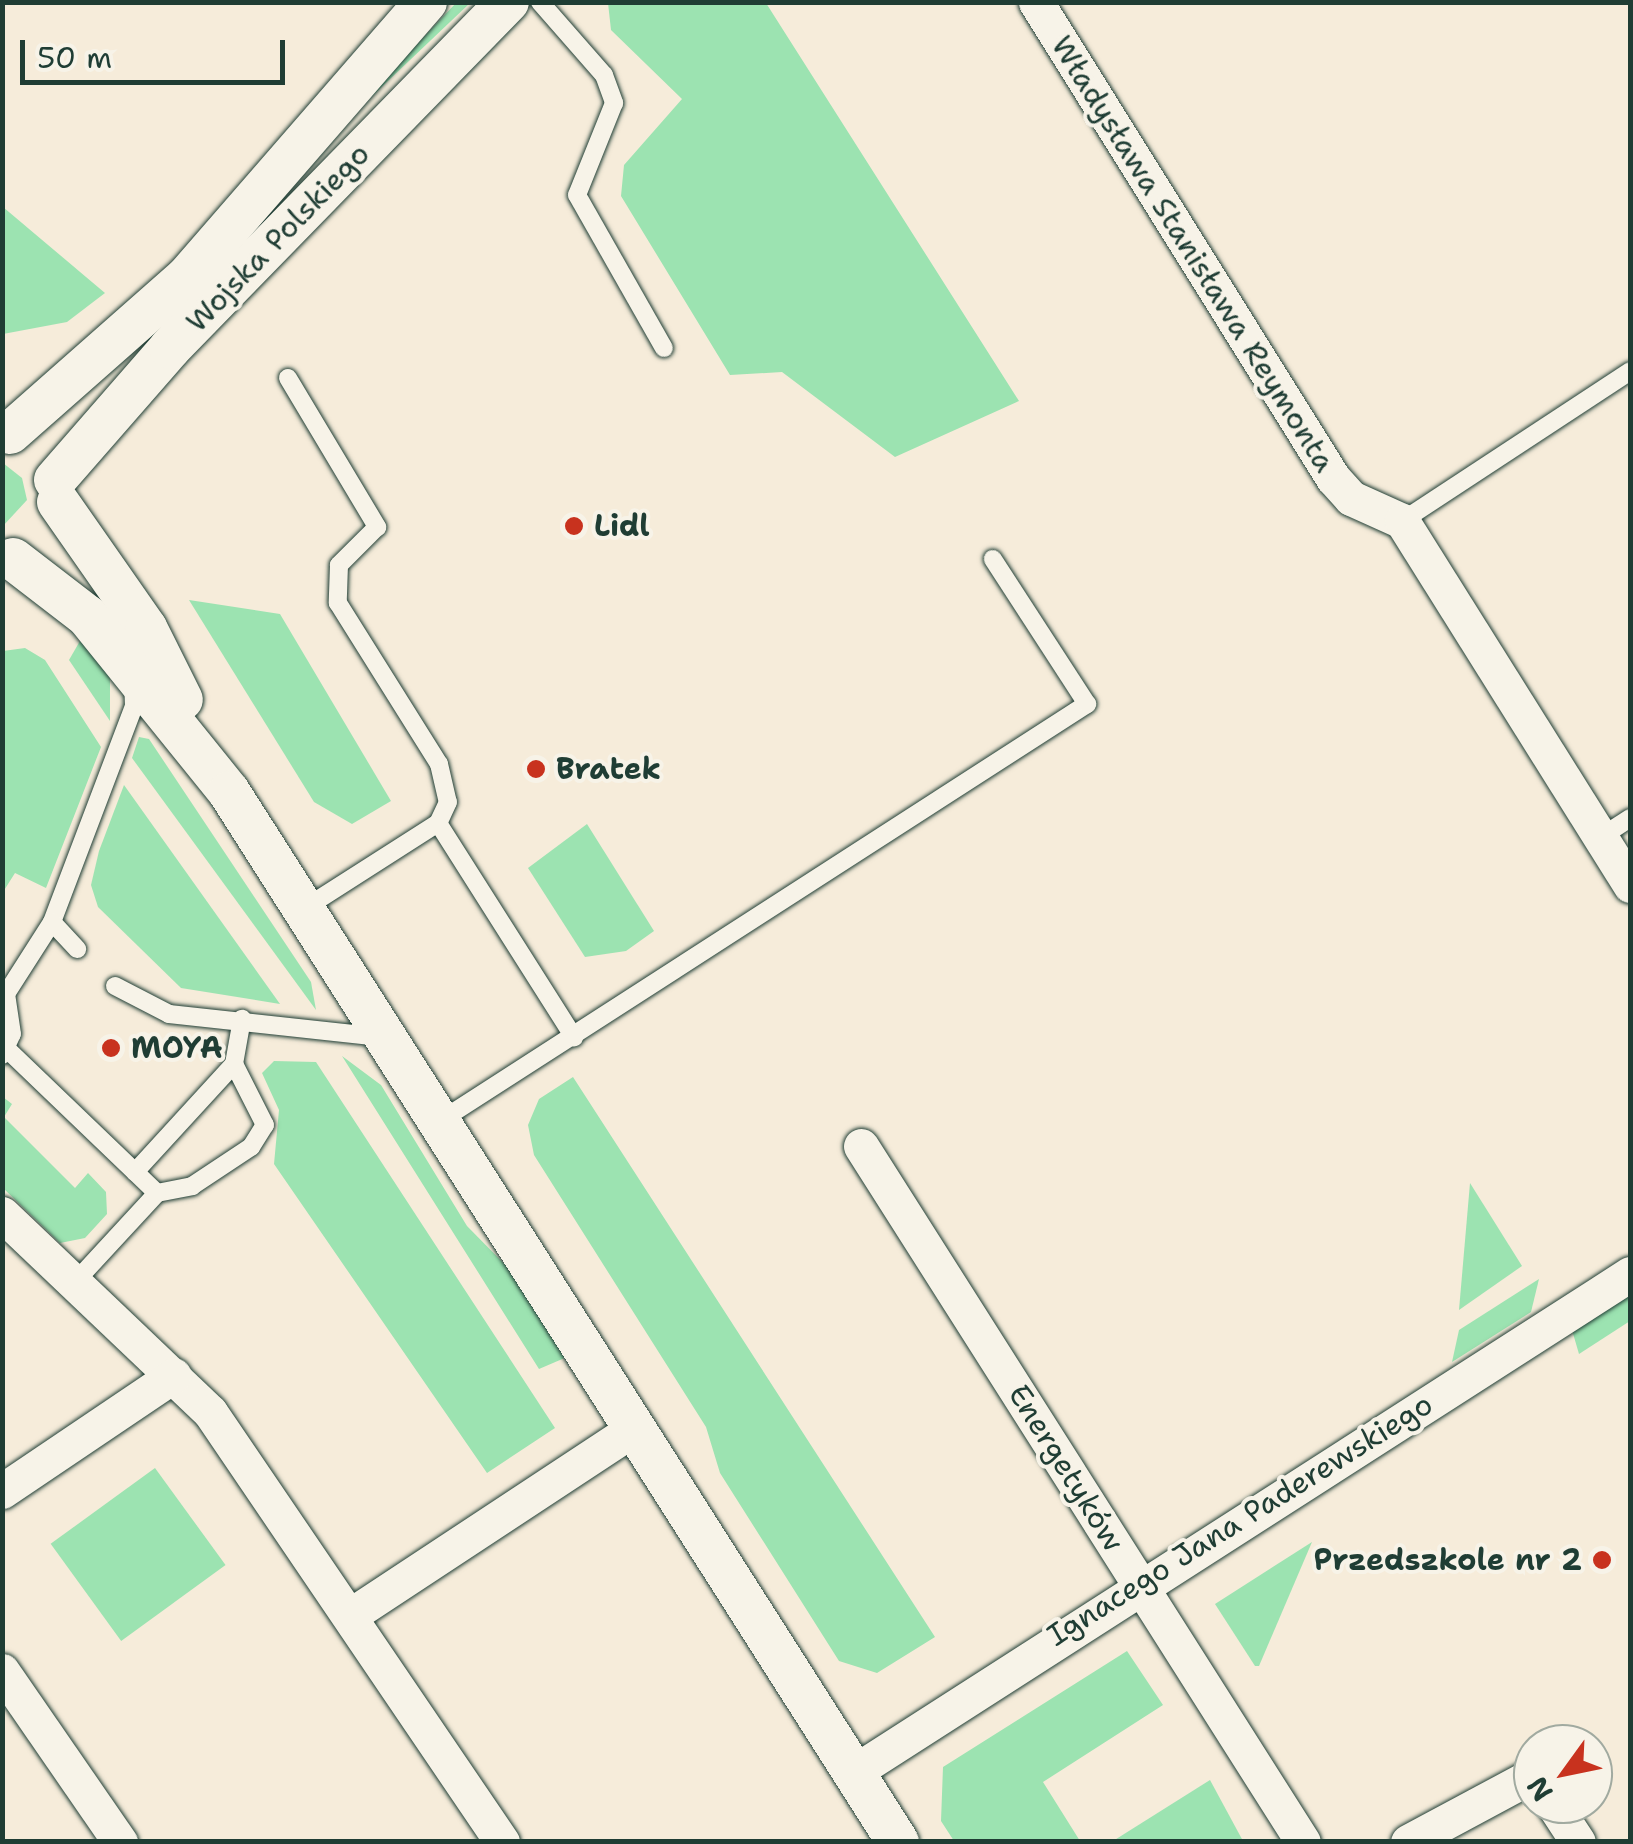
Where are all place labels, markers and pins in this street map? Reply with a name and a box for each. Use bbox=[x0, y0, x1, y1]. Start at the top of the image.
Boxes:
place label: Lidl bbox=[594, 508, 650, 544]
marker: Lidl bbox=[563, 515, 585, 537]
place label: Bratek bbox=[556, 751, 661, 787]
marker: Bratek bbox=[525, 758, 547, 780]
place label: MOYA bbox=[131, 1030, 223, 1066]
marker: MOYA bbox=[100, 1037, 122, 1059]
place label: Przedszkole nr 2 bbox=[1314, 1542, 1582, 1578]
marker: Przedszkole nr 2 bbox=[1591, 1549, 1613, 1571]

